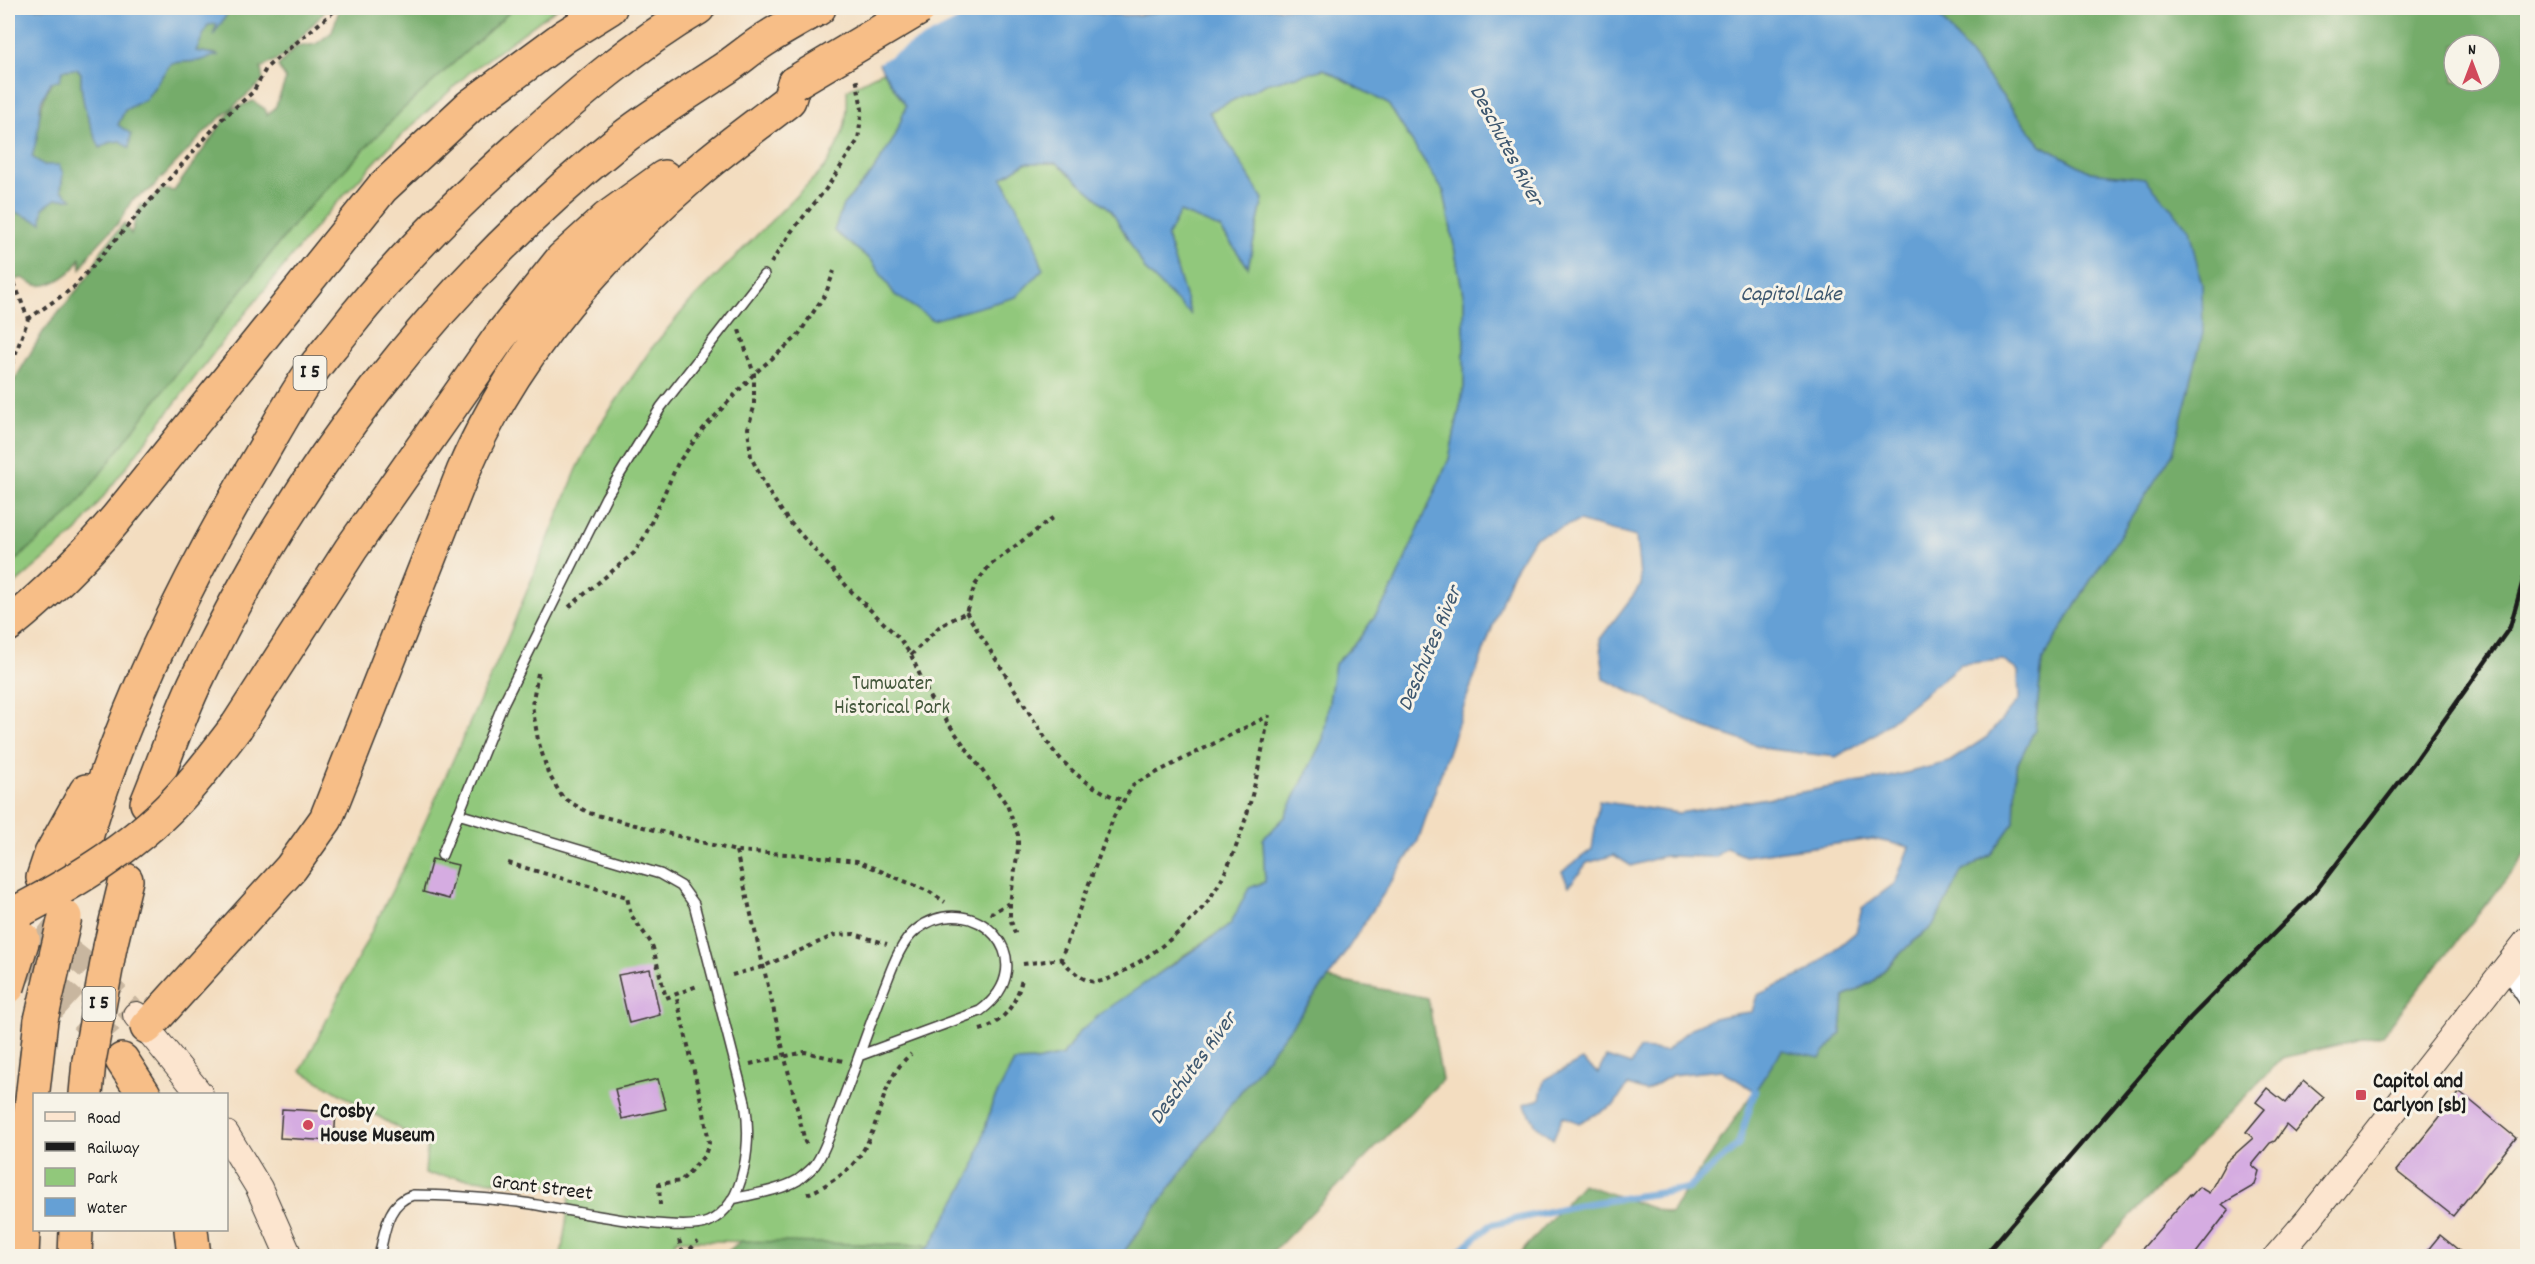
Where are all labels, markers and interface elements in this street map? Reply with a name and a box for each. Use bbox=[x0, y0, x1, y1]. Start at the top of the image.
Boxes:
north arrow bbox=[2442, 33, 2502, 93]
text: N bbox=[2468, 39, 2476, 62]
water label: Deschutes River bbox=[1460, 80, 1551, 214]
water label: Capitol Lake bbox=[1740, 280, 1843, 311]
road number: I 5 bbox=[294, 356, 326, 390]
water label: Deschutes River bbox=[1391, 579, 1472, 716]
park label: Tumwater Historical Park bbox=[834, 670, 950, 724]
road number: I 5 bbox=[82, 987, 116, 1021]
water label: Deschutes River bbox=[1143, 1004, 1247, 1132]
place label: Capitol and Carlyon [sb] bbox=[2373, 1068, 2466, 1122]
marker: Capitol and Carlyon [sb] bbox=[2354, 1088, 2368, 1102]
legend bbox=[33, 1093, 228, 1231]
place label: Crosby House Museum bbox=[320, 1098, 435, 1152]
text: Road bbox=[87, 1107, 121, 1132]
marker: Crosby House Museum bbox=[301, 1118, 315, 1132]
text: Railway bbox=[87, 1137, 140, 1162]
text: Park bbox=[87, 1167, 118, 1192]
street label: Grant Street bbox=[490, 1168, 594, 1210]
text: Water bbox=[87, 1197, 127, 1222]

